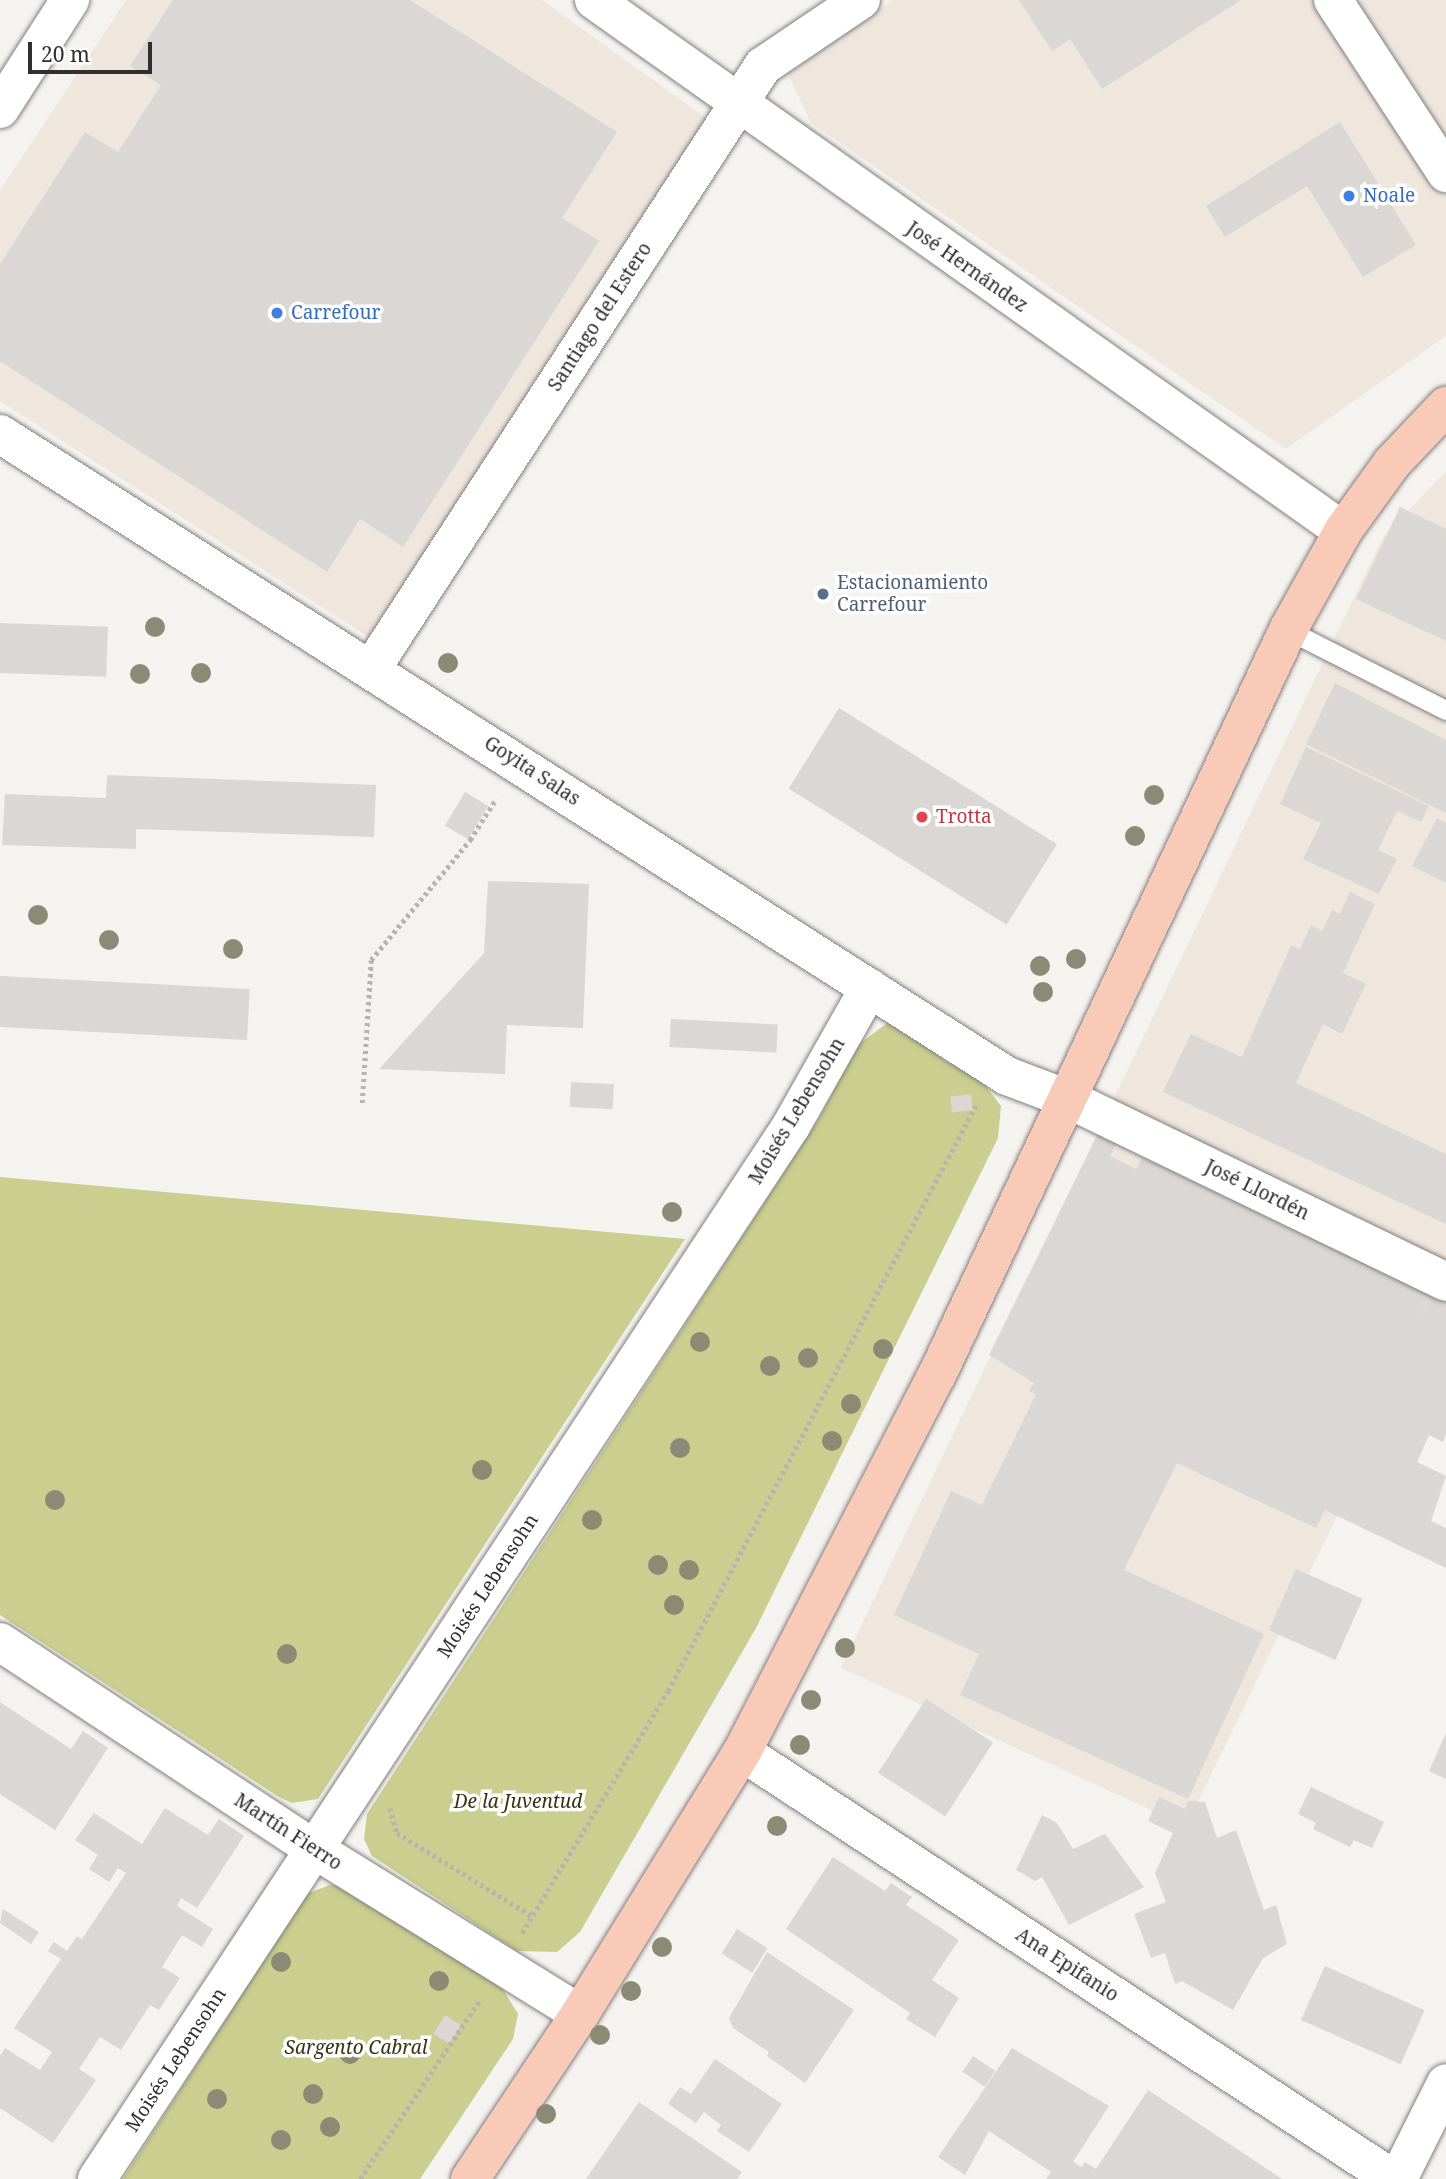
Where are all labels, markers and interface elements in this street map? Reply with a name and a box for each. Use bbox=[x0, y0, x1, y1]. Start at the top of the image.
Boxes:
scale bar bbox=[32, 28, 156, 72]
text: 20 m bbox=[41, 40, 90, 68]
place label: Noale bbox=[1363, 185, 1415, 207]
marker: Noale bbox=[1341, 188, 1357, 204]
street label: José Hernández bbox=[902, 217, 1032, 317]
street label: Santiago del Estero bbox=[543, 238, 657, 396]
place label: Carrefour bbox=[291, 302, 380, 324]
marker: Carrefour bbox=[269, 305, 285, 321]
place label: Estacionamiento Carrefour bbox=[837, 572, 988, 616]
marker: Estacionamiento Carrefour bbox=[815, 586, 831, 602]
street label: Goyita Salas bbox=[480, 732, 584, 810]
place label: Trotta bbox=[936, 806, 992, 828]
marker: Trotta bbox=[914, 809, 930, 825]
street label: Moisés Lebensohn bbox=[744, 1034, 850, 1188]
street label: José Llordén bbox=[1201, 1155, 1313, 1225]
street label: Moisés Lebensohn bbox=[433, 1510, 543, 1662]
street label: Martín Fierro bbox=[230, 1789, 346, 1875]
park label: De la Juventud bbox=[454, 1791, 582, 1813]
street label: Ana Epifanio bbox=[1011, 1923, 1123, 2007]
street label: Moisés Lebensohn bbox=[121, 1984, 231, 2136]
park label: Sargento Cabral bbox=[285, 2037, 427, 2059]

